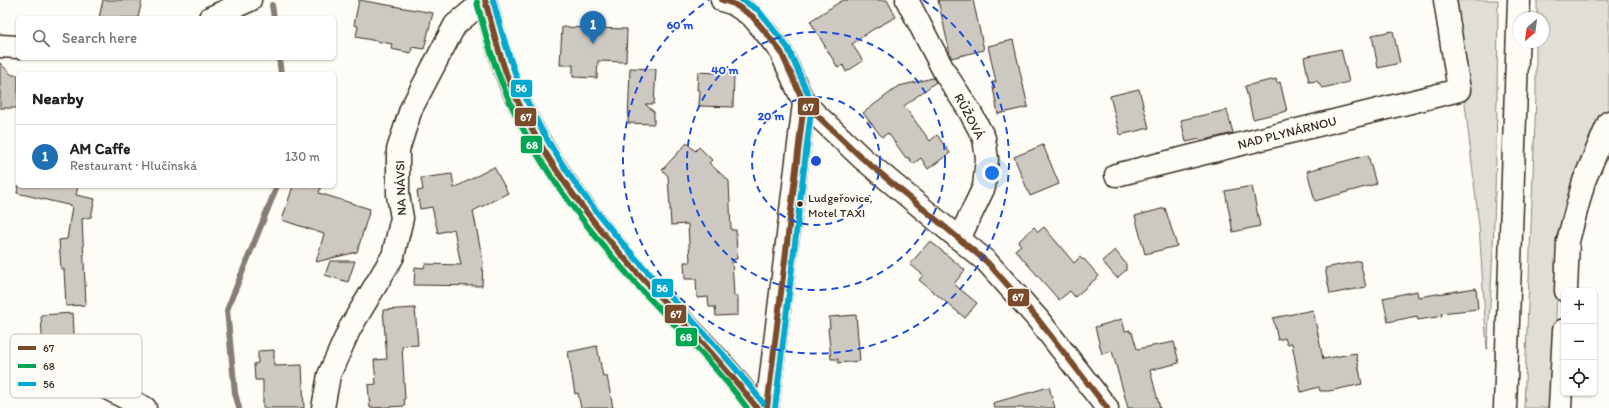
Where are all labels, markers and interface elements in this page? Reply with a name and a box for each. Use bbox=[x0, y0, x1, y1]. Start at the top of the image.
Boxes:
pin: 1 bbox=[580, 11, 606, 44]
north arrow bbox=[1513, 12, 1549, 48]
search box bbox=[16, 16, 336, 60]
text: 60 m bbox=[667, 18, 694, 32]
icon: search bbox=[30, 27, 52, 49]
text: Search here bbox=[62, 29, 137, 47]
text: 40 m bbox=[711, 63, 740, 77]
line badge: 56 bbox=[510, 79, 533, 98]
text: 56 bbox=[515, 82, 527, 95]
text: Nearby bbox=[32, 88, 84, 108]
street label: RŮŽOVÁ bbox=[951, 90, 989, 142]
line badge: 67 bbox=[797, 97, 820, 116]
text: 67 bbox=[802, 101, 814, 114]
line badge: 67 bbox=[514, 107, 537, 127]
text: 20 m bbox=[758, 109, 785, 123]
text: 67 bbox=[520, 111, 532, 124]
street label: NAD PLYNÁRNOU bbox=[1236, 113, 1338, 152]
line badge: 68 bbox=[520, 135, 543, 154]
text: 68 bbox=[526, 139, 538, 152]
text: AM Caffe bbox=[70, 140, 130, 158]
text: 1 bbox=[42, 149, 48, 164]
text: 130 m bbox=[285, 149, 320, 164]
centre of rings bbox=[809, 154, 823, 168]
text: Restaurant · Hlučínská bbox=[70, 158, 197, 173]
street label: NA NÁVSI bbox=[392, 160, 409, 216]
your location bbox=[982, 163, 1002, 183]
place label: Ludgeřovice, Motel TAXI bbox=[808, 191, 873, 220]
marker: Ludgeřovice, Motel TAXI bbox=[795, 199, 805, 209]
line badge: 56 bbox=[651, 278, 674, 298]
text: 56 bbox=[656, 282, 668, 295]
line badge: 67 bbox=[1007, 288, 1030, 307]
map controls bbox=[1561, 288, 1597, 396]
button: + bbox=[1561, 288, 1597, 324]
text: 67 bbox=[1012, 291, 1024, 304]
line badge: 67 bbox=[664, 304, 687, 324]
text: 67 bbox=[670, 308, 682, 321]
button: − bbox=[1561, 324, 1597, 360]
line badge: 68 bbox=[675, 327, 698, 347]
text: 68 bbox=[680, 331, 692, 344]
legend bbox=[10, 334, 142, 398]
text: 67 bbox=[43, 342, 55, 355]
text: 68 bbox=[43, 360, 55, 373]
button: locate bbox=[1561, 360, 1597, 396]
text: 56 bbox=[43, 378, 55, 391]

